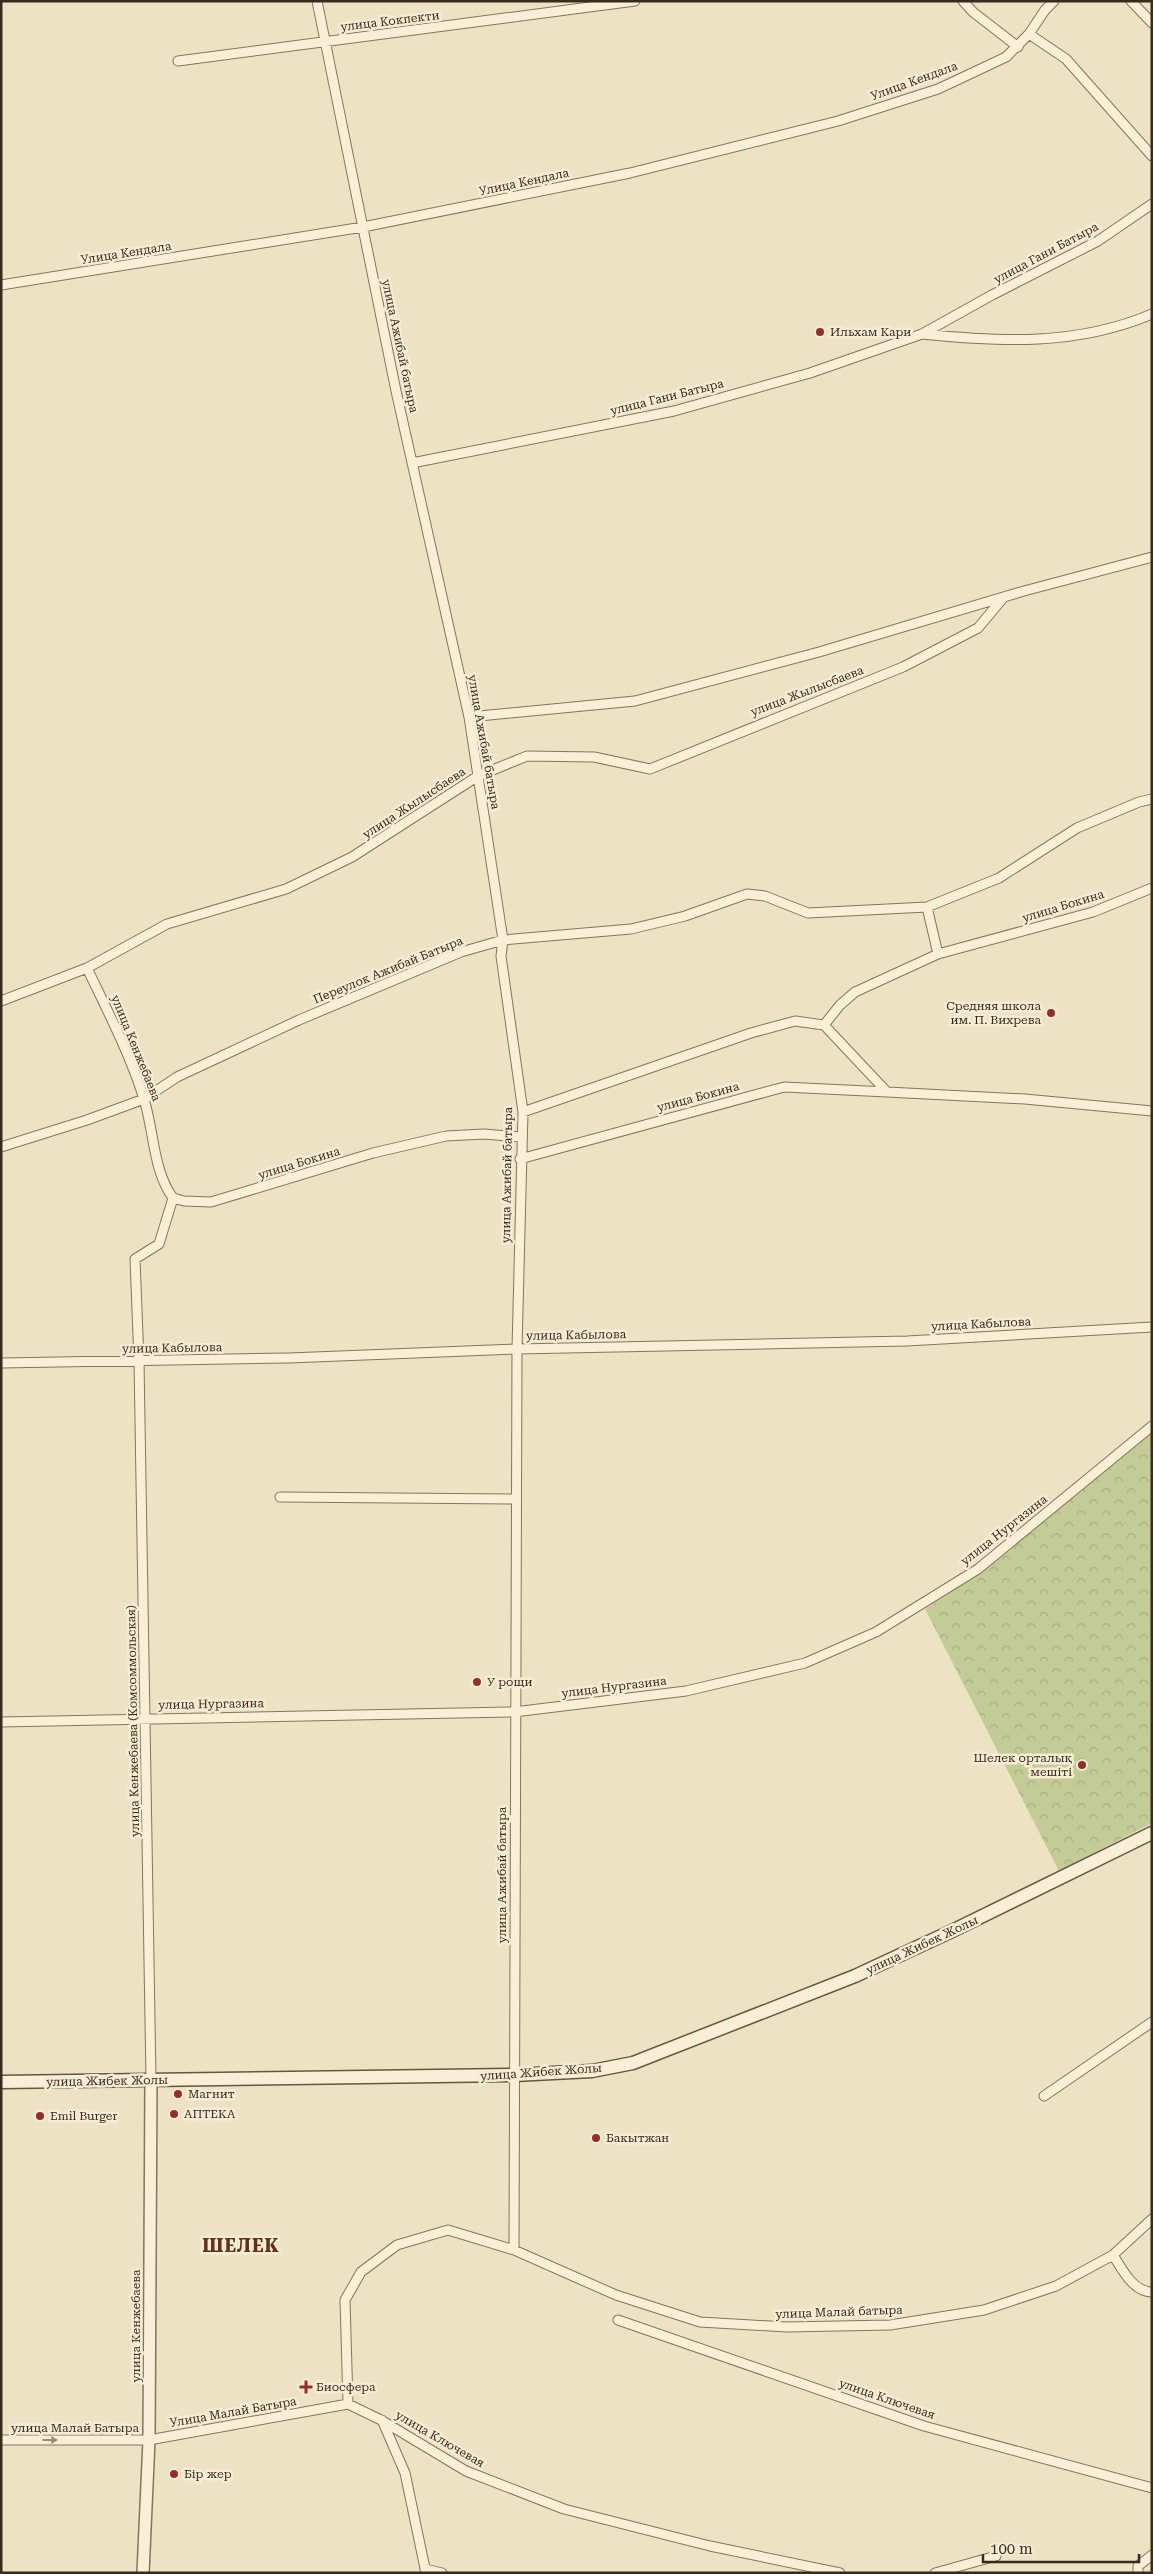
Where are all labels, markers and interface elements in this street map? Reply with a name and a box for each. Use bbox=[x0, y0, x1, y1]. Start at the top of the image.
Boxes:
street label: улица Кокпекти bbox=[340, 8, 440, 34]
street label: Улица Кендала bbox=[869, 59, 960, 103]
street label: Улица Кендала bbox=[478, 166, 571, 198]
street label: улица Гани Батыра bbox=[991, 219, 1101, 286]
street label: Улица Кендала bbox=[80, 239, 173, 267]
street label: улица Ажибай батыра bbox=[379, 278, 421, 415]
place label: Ильхам Кари bbox=[830, 325, 911, 339]
marker: Ильхам Кари bbox=[814, 326, 826, 338]
street label: улица Гани Батыра bbox=[609, 376, 726, 418]
street label: улица Жылысбаева bbox=[749, 663, 866, 719]
street label: улица Ажибай батыра bbox=[465, 674, 503, 811]
street label: улица Жылысбаева bbox=[360, 764, 468, 841]
street label: улица Бокина bbox=[1020, 887, 1106, 925]
street label: Переулок Ажибай Батыра bbox=[311, 933, 465, 1006]
street label: улица Кенжебаева bbox=[108, 993, 164, 1104]
place label: Средняя школа им. П. Вихрева bbox=[946, 999, 1041, 1027]
marker: Средняя школа им. П. Вихрева bbox=[1045, 1007, 1057, 1019]
street label: улица Бокина bbox=[655, 1079, 741, 1115]
street label: улица Ажибай батыра bbox=[499, 1106, 515, 1243]
street label: улица Бокина bbox=[256, 1144, 342, 1182]
street label: улица Кабылова bbox=[931, 1314, 1032, 1334]
street label: улица Кабылова bbox=[526, 1327, 627, 1343]
street label: улица Кабылова bbox=[122, 1340, 223, 1356]
street label: улица Нургазина bbox=[958, 1492, 1050, 1568]
street label: улица Кенжебаева (Комсоммольская) bbox=[124, 1605, 142, 1837]
street label: улица Нургазина bbox=[561, 1674, 668, 1700]
place label: У рощи bbox=[487, 1675, 532, 1689]
marker: У рощи bbox=[471, 1676, 483, 1688]
street label: улица Нургазина bbox=[158, 1696, 264, 1712]
place label: Шелек орталық мешіті bbox=[974, 1751, 1073, 1779]
marker: Шелек орталық мешіті bbox=[1076, 1759, 1088, 1771]
street label: улица Ажибай батыра bbox=[495, 1806, 509, 1943]
street label: улица Жибек Жолы bbox=[864, 1913, 980, 1977]
street label: улица Жибек Жолы bbox=[480, 2061, 602, 2083]
street label: улица Жибек Жолы bbox=[46, 2073, 168, 2089]
place label: Магнит bbox=[188, 2087, 235, 2101]
marker: Магнит bbox=[172, 2088, 184, 2100]
place label: АПТЕКА bbox=[184, 2107, 236, 2121]
marker: АПТЕКА bbox=[168, 2108, 180, 2120]
place label: Emil Burger bbox=[50, 2109, 117, 2123]
marker: Emil Burger bbox=[34, 2110, 46, 2122]
place label: Бакытжан bbox=[606, 2131, 669, 2145]
marker: Бакытжан bbox=[590, 2132, 602, 2144]
district label: ШЕЛЕК bbox=[202, 2235, 280, 2256]
street label: улица Кенжебаева bbox=[129, 2269, 143, 2383]
street label: улица Малай батыра bbox=[775, 2303, 903, 2321]
street label: улица Ключевая bbox=[837, 2376, 937, 2422]
place label: Биосфера bbox=[316, 2380, 376, 2394]
marker: Биосфера bbox=[300, 2381, 312, 2393]
street label: Улица Малай Батыра bbox=[169, 2394, 298, 2430]
street label: улица Ключевая bbox=[393, 2408, 487, 2470]
street label: улица Малай Батыра bbox=[11, 2421, 139, 2435]
one-way arrow bbox=[42, 2436, 58, 2444]
place label: Бір жер bbox=[184, 2467, 232, 2481]
marker: Бір жер bbox=[168, 2468, 180, 2480]
scale bar bbox=[983, 2532, 1139, 2564]
text: 100 m bbox=[990, 2540, 1033, 2558]

